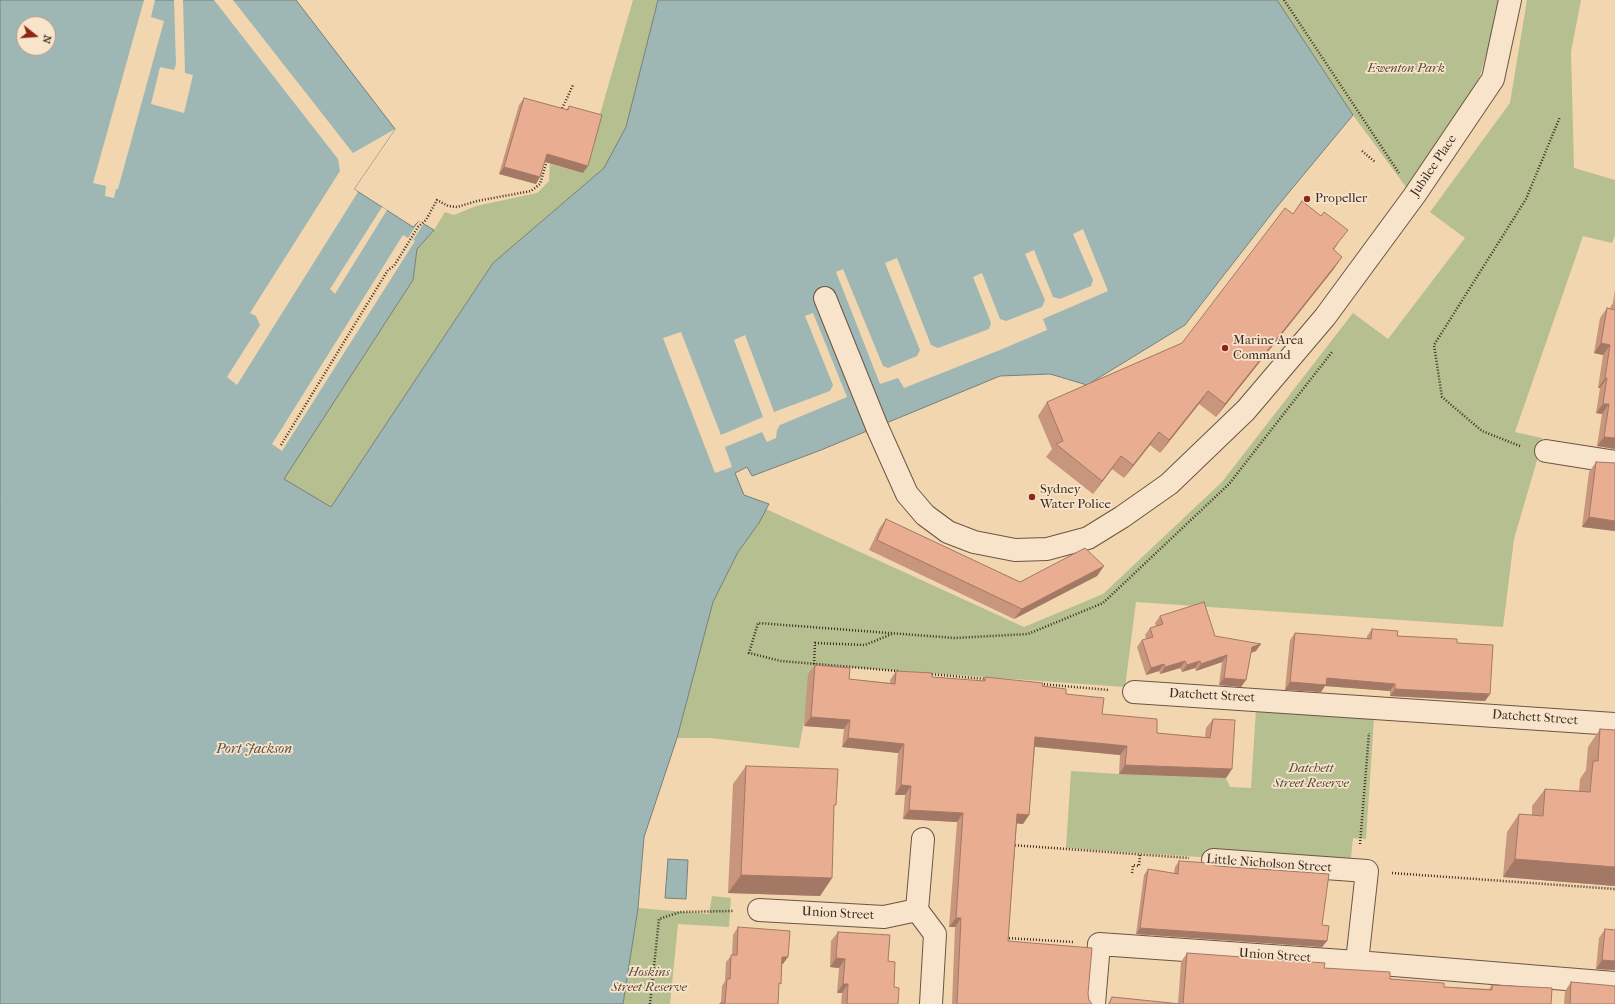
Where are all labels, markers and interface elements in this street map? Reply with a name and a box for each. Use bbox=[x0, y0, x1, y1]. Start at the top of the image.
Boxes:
north arrow bbox=[16, 16, 56, 56]
text: N bbox=[40, 33, 54, 45]
park label: Ewenton Park bbox=[1367, 61, 1445, 77]
street label: Jubilee Place bbox=[1408, 132, 1460, 200]
place label: Propeller bbox=[1315, 191, 1367, 207]
marker: Propeller bbox=[1302, 194, 1312, 204]
place label: Marine Area Command bbox=[1233, 333, 1303, 364]
marker: Marine Area Command bbox=[1220, 343, 1230, 353]
place label: Sydney Water Police bbox=[1040, 482, 1111, 513]
marker: Sydney Water Police bbox=[1027, 492, 1037, 502]
street label: Datchett Street bbox=[1169, 686, 1255, 706]
street label: Datchett Street bbox=[1491, 707, 1579, 729]
water label: Port Jackson bbox=[216, 742, 292, 758]
park label: Datchett Street Reserve bbox=[1273, 761, 1349, 792]
street label: Little Nicholson Street bbox=[1206, 852, 1332, 876]
street label: Union Street bbox=[801, 904, 875, 924]
street label: Union Street bbox=[1238, 946, 1312, 966]
park label: Hoskins Street Reserve bbox=[611, 965, 687, 996]

